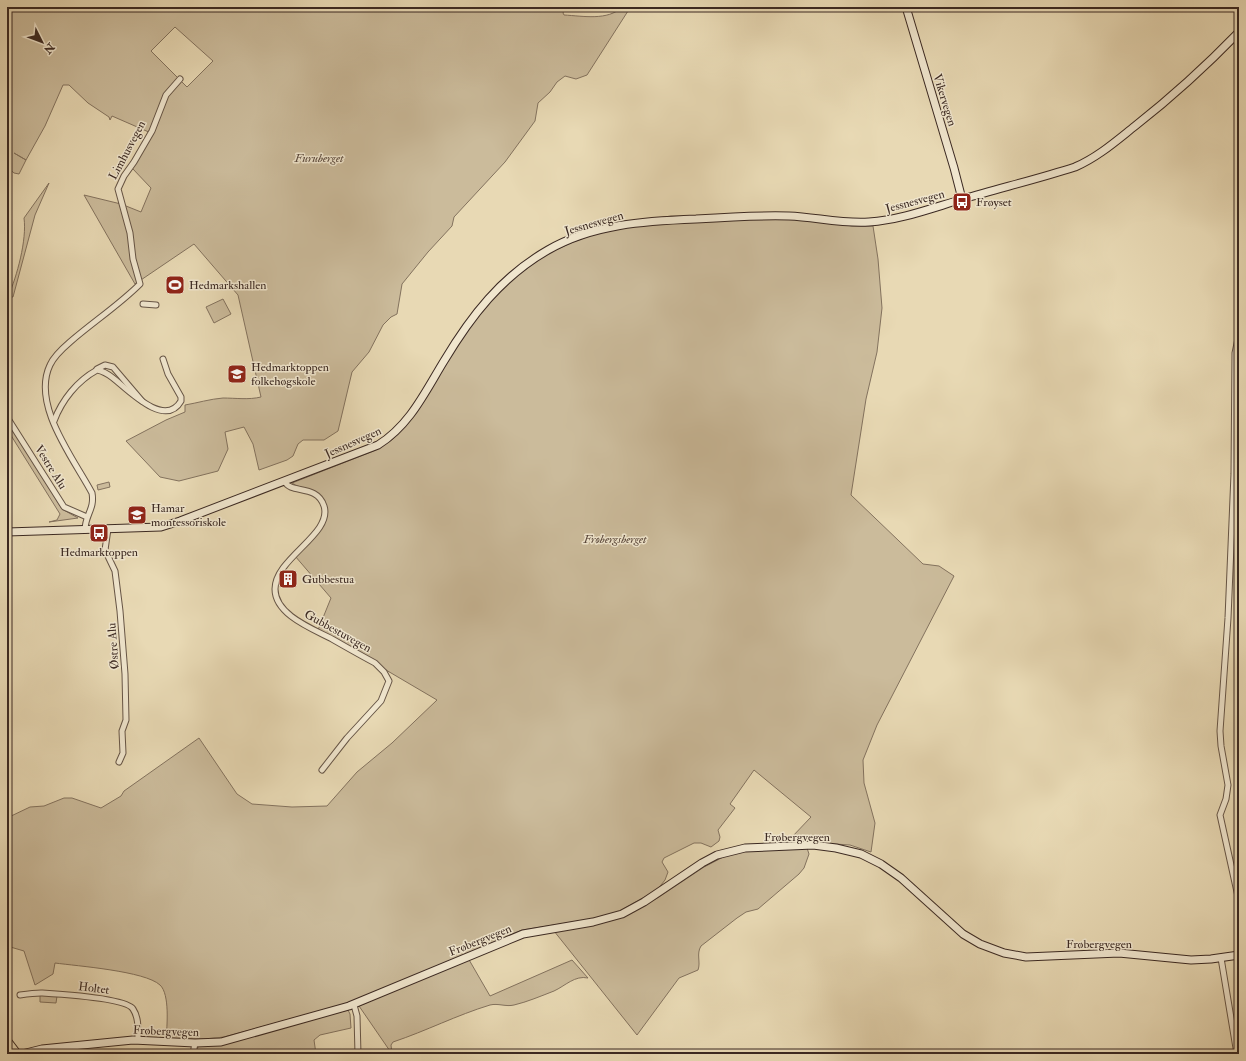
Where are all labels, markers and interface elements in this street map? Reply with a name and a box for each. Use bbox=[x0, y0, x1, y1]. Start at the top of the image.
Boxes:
north arrow bbox=[22, 22, 62, 62]
text: N bbox=[40, 40, 58, 57]
street label: Vikervegen bbox=[929, 72, 960, 128]
street label: Limhusvegen bbox=[106, 118, 149, 182]
park label: Furuberget bbox=[293, 151, 344, 166]
street label: Jessnesvegen bbox=[883, 186, 946, 217]
bus stop icon: Frøyset bbox=[951, 191, 973, 213]
place label: Frøyset bbox=[976, 195, 1012, 210]
street label: Jessnesvegen bbox=[562, 208, 625, 239]
sports icon: Hedmarkshallen bbox=[164, 274, 186, 296]
place label: Hedmarkshallen bbox=[189, 278, 267, 293]
place label: Hedmarktoppen folkehøgskole bbox=[251, 360, 329, 389]
school or university icon: Hedmarktoppen folkehøgskole bbox=[226, 363, 248, 385]
street label: Jessnesvegen bbox=[322, 423, 384, 462]
street label: Vestre Alu bbox=[31, 442, 70, 492]
place label: Hamar montessoriskole bbox=[151, 501, 226, 530]
school or university icon: Hamar montessoriskole bbox=[126, 504, 148, 526]
bus stop icon: Hedmarktoppen bbox=[88, 522, 110, 544]
park label: Frøbergsberget bbox=[582, 532, 647, 547]
place label: Hedmarktoppen bbox=[60, 545, 138, 560]
building icon: Gubbestua bbox=[277, 568, 299, 590]
place label: Gubbestua bbox=[302, 572, 355, 587]
street label: Gubbestuvegen bbox=[302, 607, 374, 656]
street label: Østre Alu bbox=[104, 622, 123, 670]
street label: Frøbergvegen bbox=[764, 830, 830, 845]
street label: Frøbergvegen bbox=[447, 921, 514, 960]
street label: Frøbergvegen bbox=[1066, 937, 1132, 952]
street label: Holtet bbox=[78, 979, 110, 998]
street label: Frøbergvegen bbox=[133, 1023, 199, 1040]

